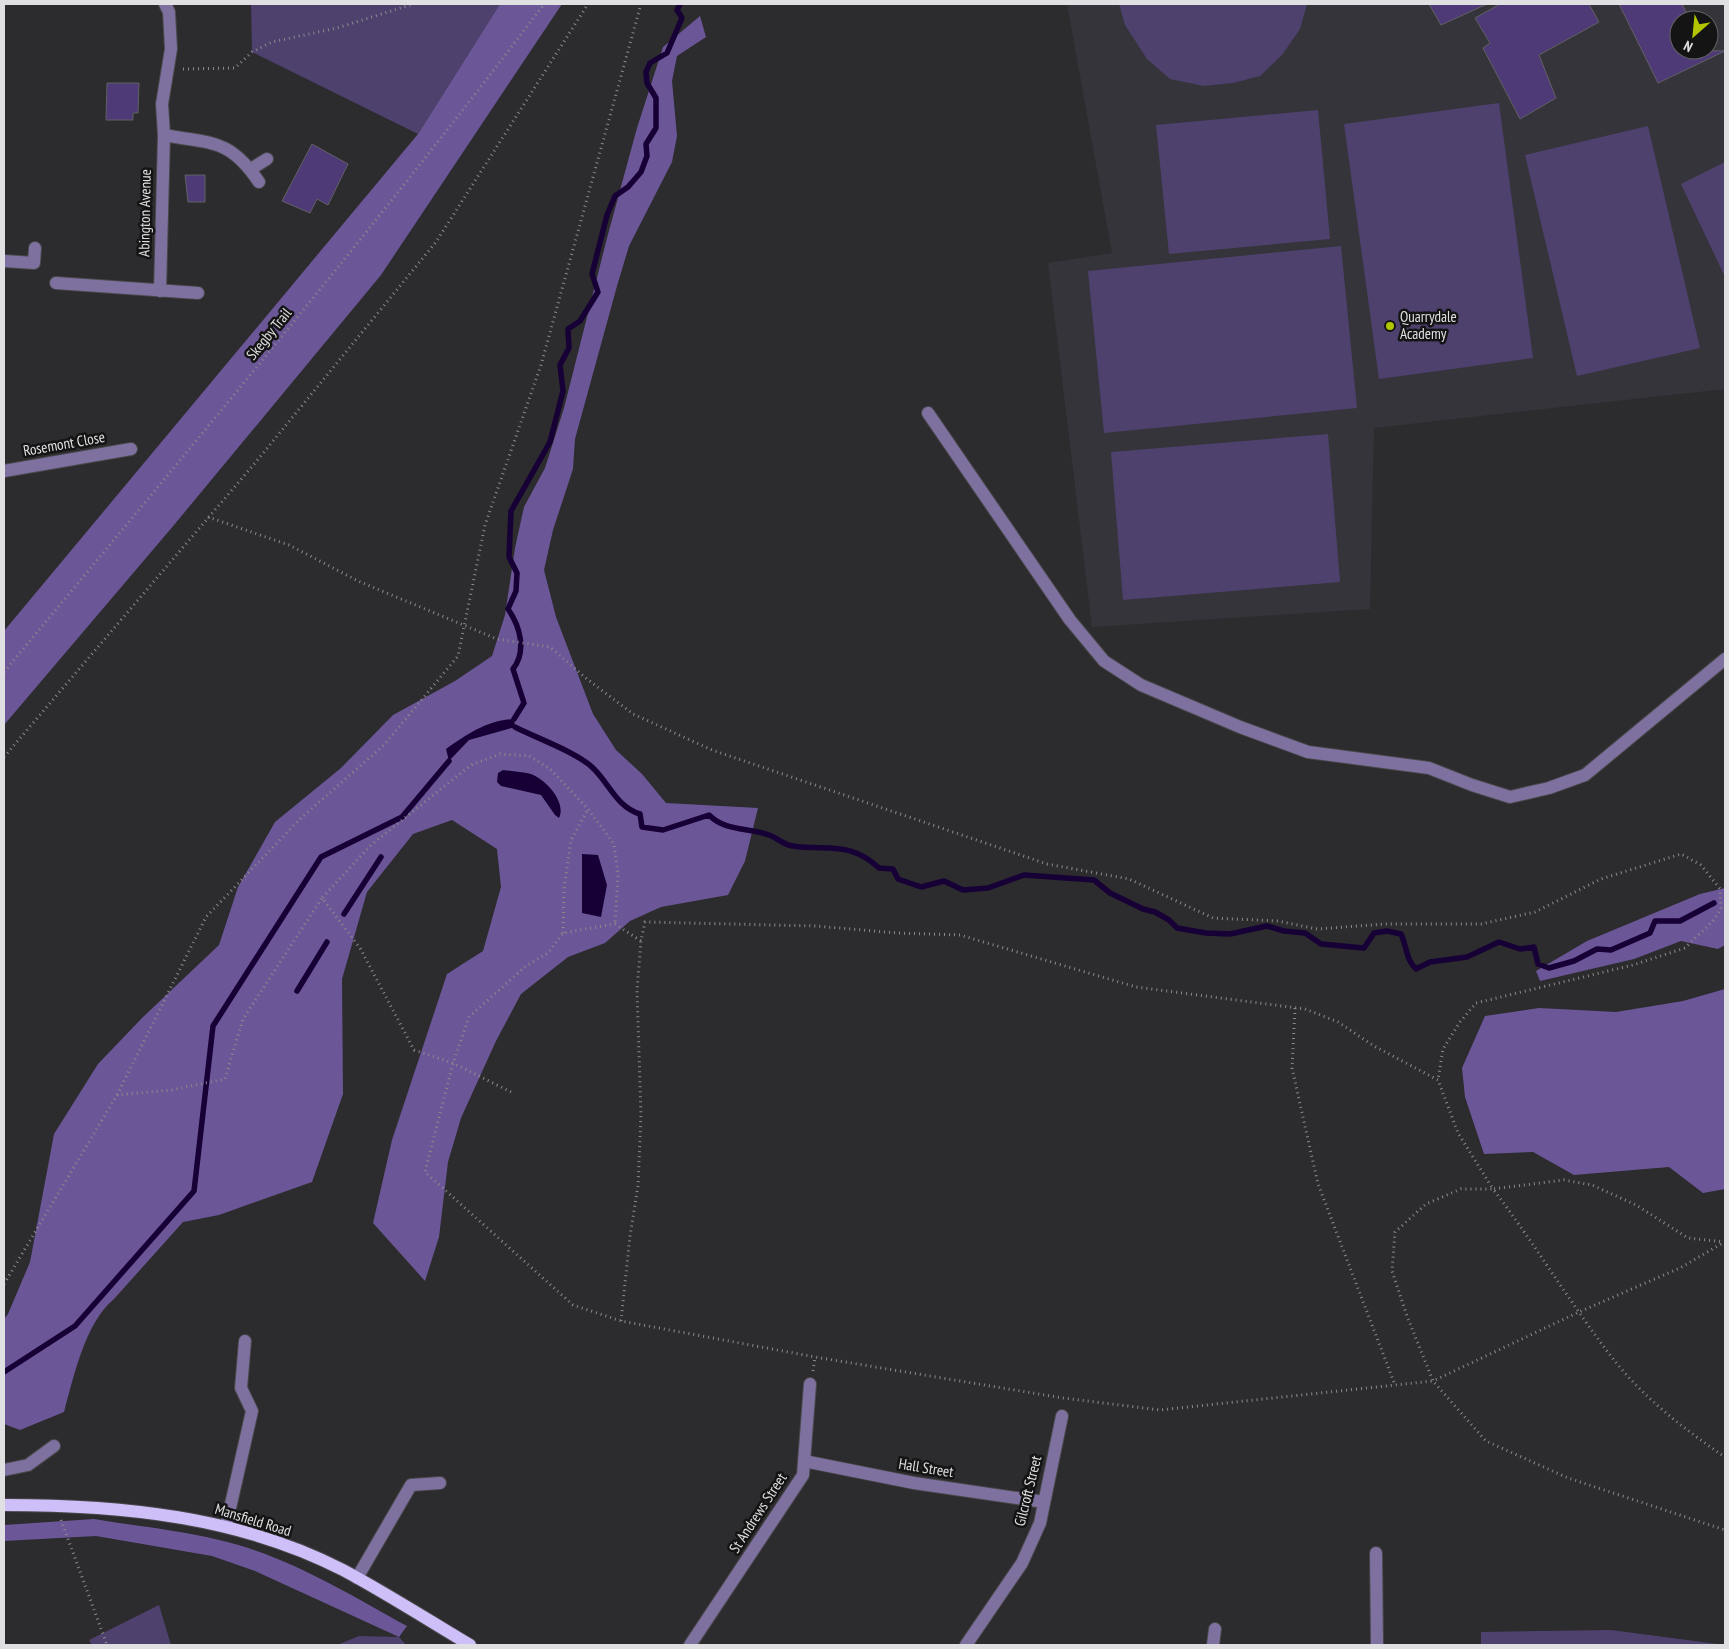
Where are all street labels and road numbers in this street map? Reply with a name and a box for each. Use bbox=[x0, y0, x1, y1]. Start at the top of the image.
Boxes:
street label: Abington Avenue bbox=[134, 169, 155, 257]
street label: Skegby Trail bbox=[242, 304, 296, 363]
street label: Rosemont Close bbox=[22, 427, 106, 460]
street label: Hall Street bbox=[897, 1454, 955, 1481]
street label: Gilcroft Street bbox=[1010, 1454, 1045, 1528]
street label: St Andrews Street bbox=[725, 1469, 791, 1556]
street label: Mansfield Road bbox=[213, 1499, 294, 1540]

